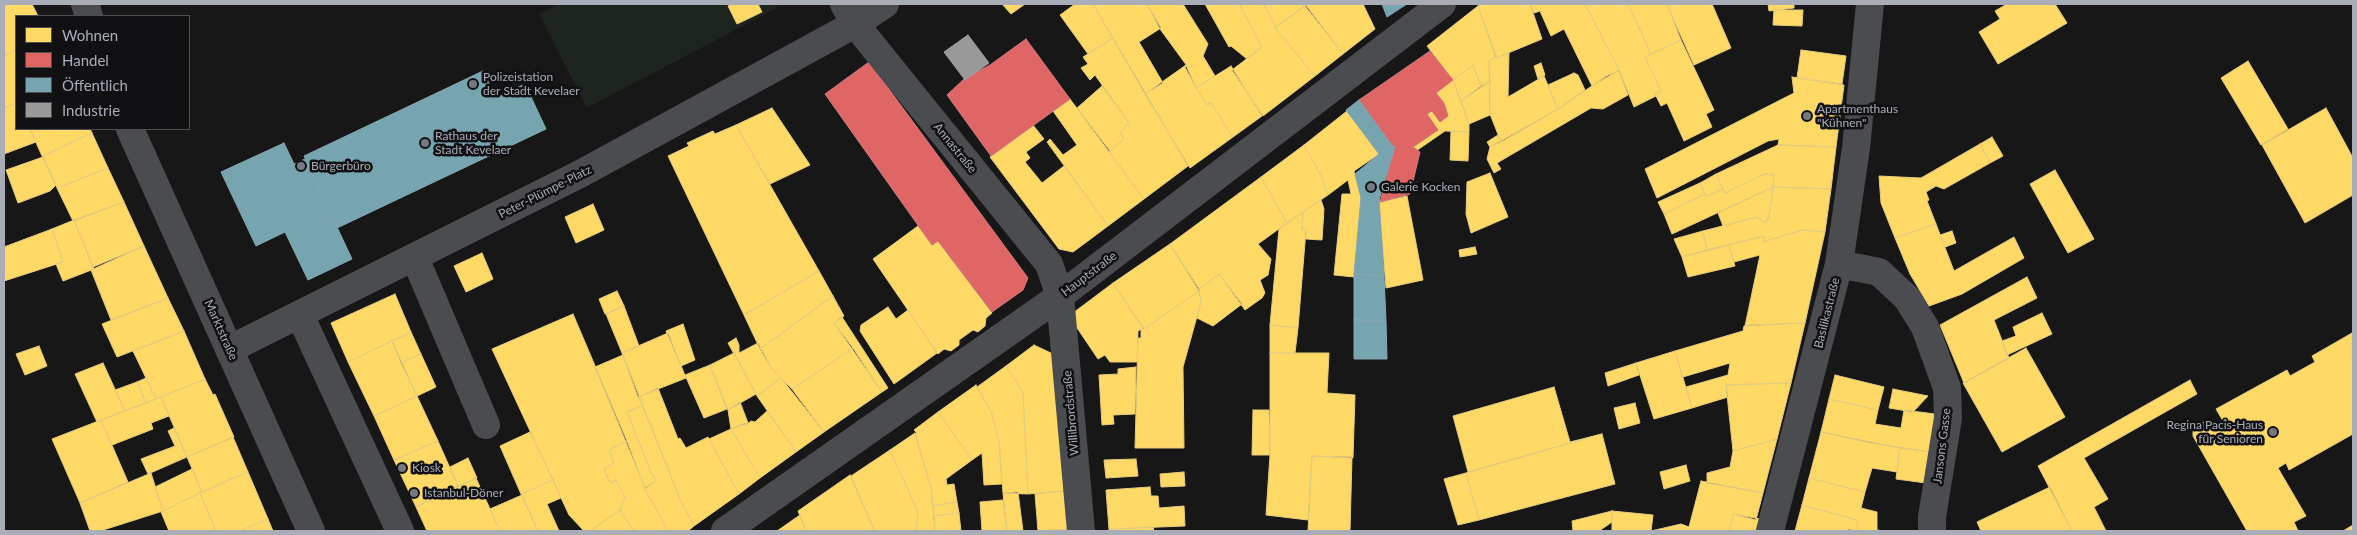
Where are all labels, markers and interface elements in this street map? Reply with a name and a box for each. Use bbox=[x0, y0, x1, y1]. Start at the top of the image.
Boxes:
legend bbox=[15, 15, 190, 130]
text: Wohnen bbox=[62, 26, 118, 44]
text: Handel bbox=[62, 51, 109, 69]
place label: Polizeistation der Stadt Kevelaer bbox=[483, 70, 580, 98]
text: Öffentlich bbox=[62, 76, 128, 94]
marker: Polizeistation der Stadt Kevelaer bbox=[467, 78, 479, 90]
text: Industrie bbox=[62, 101, 120, 119]
place label: Apartmenthaus "Kühnen" bbox=[1817, 102, 1898, 130]
marker: Apartmenthaus "Kühnen" bbox=[1801, 110, 1813, 122]
street label: Annastraße bbox=[930, 120, 980, 176]
place label: Rathaus der Stadt Kevelaer bbox=[435, 129, 511, 157]
marker: Rathaus der Stadt Kevelaer bbox=[419, 137, 431, 149]
place label: Bürgerbüro bbox=[311, 159, 371, 173]
marker: Bürgerbüro bbox=[295, 160, 307, 172]
street label: Peter-Plümpe-Platz bbox=[496, 162, 594, 222]
place label: Galerie Kocken bbox=[1381, 180, 1460, 194]
marker: Galerie Kocken bbox=[1365, 181, 1377, 193]
street label: Hauptstraße bbox=[1058, 249, 1120, 299]
street label: Basilikastraße bbox=[1811, 276, 1843, 350]
street label: Marktstraße bbox=[201, 298, 241, 362]
street label: Willibrordstraße bbox=[1060, 370, 1082, 456]
street label: Jansons Gasse bbox=[1930, 407, 1954, 485]
place label: Regina Pacis-Haus für Senioren bbox=[2167, 418, 2263, 446]
marker: Regina Pacis-Haus für Senioren bbox=[2267, 426, 2279, 438]
place label: Kiosk bbox=[412, 461, 441, 475]
marker: Kiosk bbox=[396, 462, 408, 474]
place label: Istanbul-Döner bbox=[424, 486, 503, 500]
marker: Istanbul-Döner bbox=[408, 487, 420, 499]

